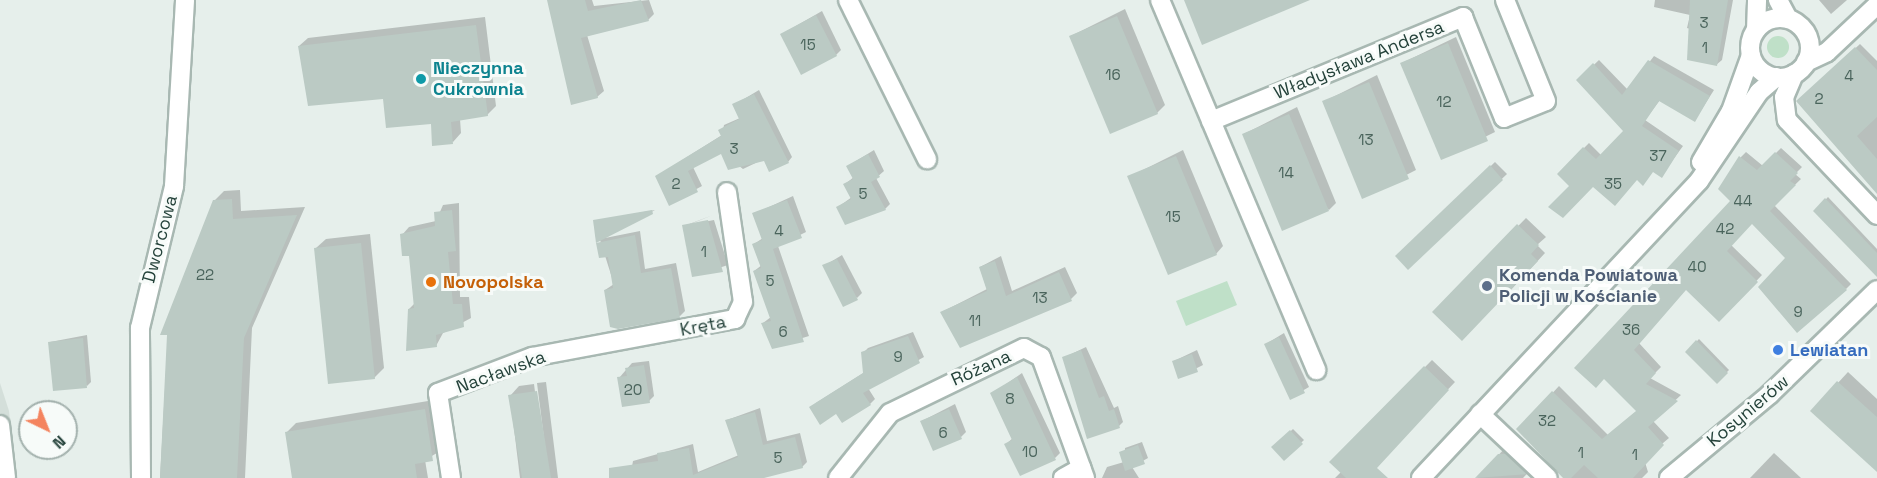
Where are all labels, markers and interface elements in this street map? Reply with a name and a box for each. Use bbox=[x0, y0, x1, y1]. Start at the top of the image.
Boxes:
house number: 3 bbox=[1699, 14, 1709, 32]
street label: Władysława Andersa bbox=[1271, 16, 1447, 104]
house number: 15 bbox=[800, 36, 816, 54]
house number: 1 bbox=[1702, 39, 1708, 57]
place label: Nieczynna Cukrownia bbox=[433, 58, 524, 100]
house number: 16 bbox=[1105, 66, 1121, 84]
house number: 4 bbox=[1844, 67, 1854, 85]
marker: Nieczynna Cukrownia bbox=[414, 72, 428, 86]
house number: 2 bbox=[1814, 90, 1824, 108]
house number: 12 bbox=[1436, 93, 1452, 111]
house number: 13 bbox=[1358, 131, 1374, 149]
house number: 3 bbox=[729, 140, 739, 158]
house number: 37 bbox=[1649, 147, 1667, 165]
house number: 14 bbox=[1278, 164, 1294, 182]
house number: 2 bbox=[671, 175, 681, 193]
house number: 35 bbox=[1604, 175, 1622, 193]
house number: 5 bbox=[859, 185, 867, 203]
house number: 44 bbox=[1734, 192, 1752, 210]
street label: Dworcowa bbox=[138, 193, 182, 285]
house number: 15 bbox=[1165, 208, 1181, 226]
house number: 42 bbox=[1716, 220, 1734, 238]
house number: 4 bbox=[774, 222, 784, 240]
house number: 1 bbox=[701, 243, 707, 261]
house number: 40 bbox=[1688, 258, 1706, 276]
place label: Komenda Powiatowa Policji w Kościanie bbox=[1499, 265, 1678, 308]
house number: 22 bbox=[196, 266, 214, 284]
place label: Novopolska bbox=[443, 271, 544, 293]
house number: 5 bbox=[766, 272, 774, 290]
marker: Novopolska bbox=[424, 275, 438, 289]
marker: Komenda Powiatowa Policji w Kościanie bbox=[1480, 279, 1494, 293]
house number: 13 bbox=[1032, 289, 1048, 307]
house number: 9 bbox=[1793, 303, 1803, 321]
street label: Kręta bbox=[678, 311, 728, 341]
house number: 11 bbox=[969, 312, 981, 330]
house number: 36 bbox=[1622, 321, 1640, 339]
house number: 6 bbox=[778, 323, 788, 341]
place label: Lewiatan bbox=[1790, 339, 1868, 361]
marker: Lewiatan bbox=[1771, 343, 1785, 357]
street label: Różana bbox=[948, 345, 1014, 391]
street label: Nacławska bbox=[453, 346, 549, 398]
house number: 9 bbox=[893, 348, 903, 366]
street label: Kosynierów bbox=[1703, 371, 1793, 451]
house number: 20 bbox=[624, 381, 642, 399]
house number: 8 bbox=[1005, 390, 1015, 408]
north arrow bbox=[18, 400, 78, 460]
house number: 32 bbox=[1538, 412, 1556, 430]
house number: 6 bbox=[938, 424, 948, 442]
text: N bbox=[48, 431, 70, 453]
house number: 10 bbox=[1022, 443, 1038, 461]
house number: 1 bbox=[1578, 444, 1584, 462]
house number: 1 bbox=[1632, 446, 1638, 464]
house number: 5 bbox=[774, 449, 782, 467]

